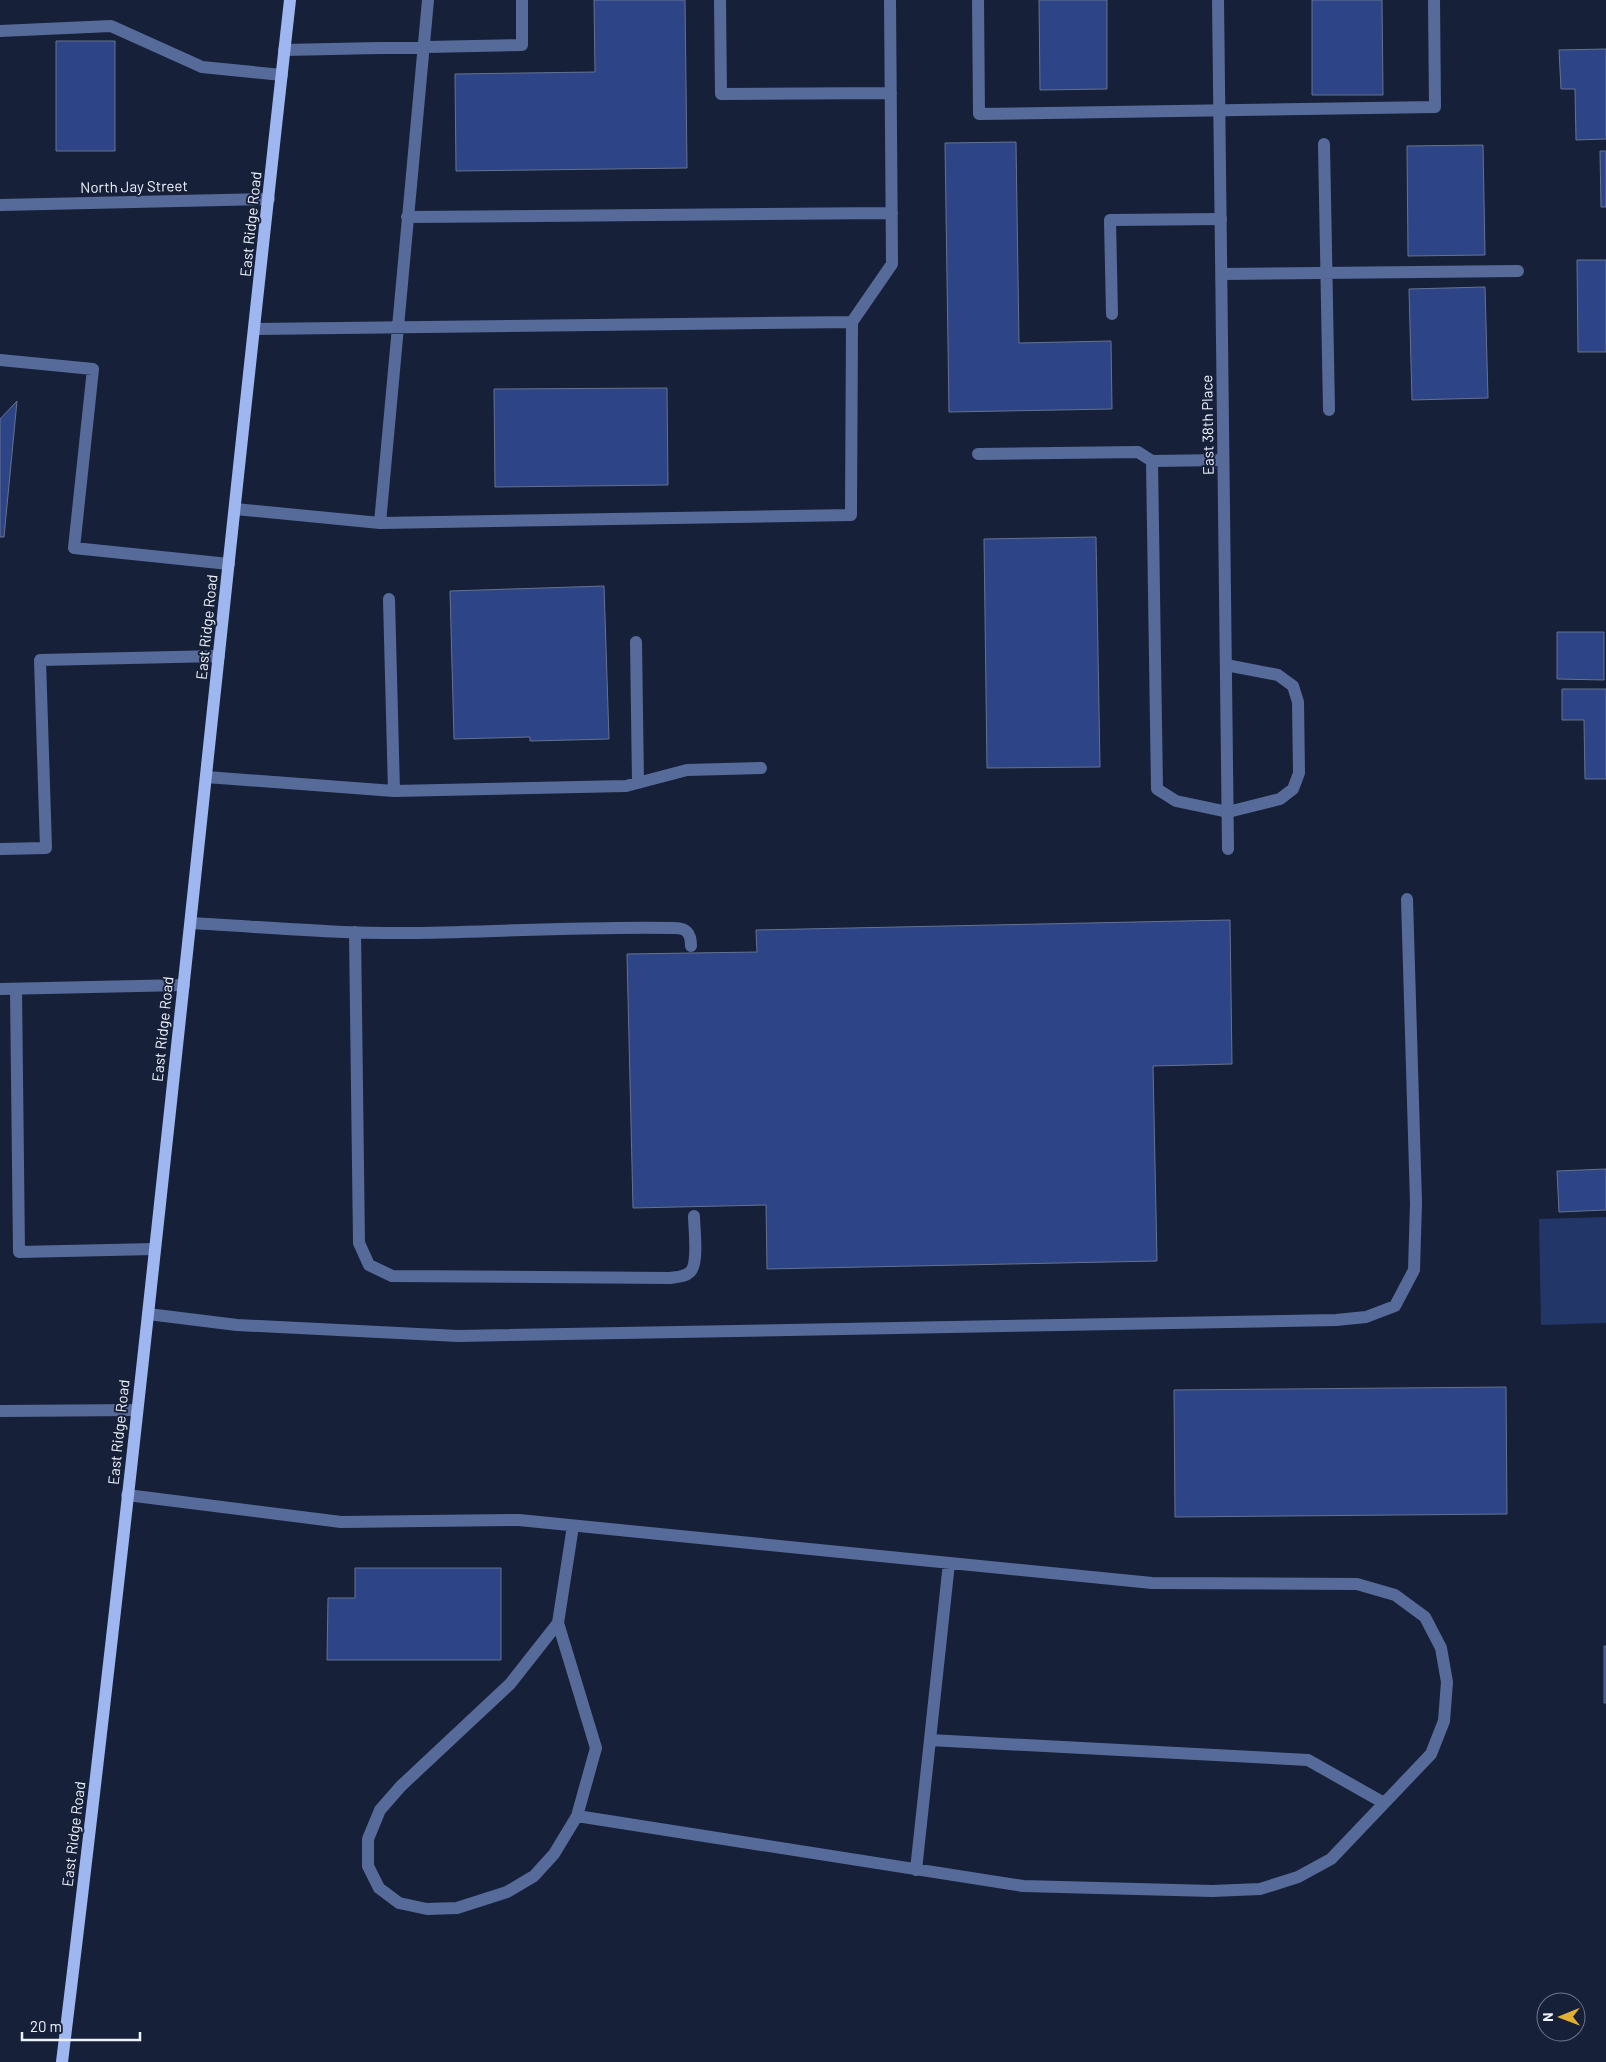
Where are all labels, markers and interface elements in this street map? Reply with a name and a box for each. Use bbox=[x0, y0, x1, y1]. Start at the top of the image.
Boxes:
street label: East Ridge Road bbox=[236, 170, 264, 278]
street label: North Jay Street bbox=[80, 176, 188, 196]
street label: East 38th Place bbox=[1197, 375, 1217, 475]
street label: East Ridge Road bbox=[192, 573, 220, 681]
street label: East Ridge Road bbox=[148, 975, 176, 1083]
street label: East Ridge Road bbox=[104, 1378, 132, 1486]
street label: East Ridge Road bbox=[58, 1780, 88, 1888]
north arrow bbox=[1536, 1992, 1586, 2042]
scale bar bbox=[22, 2010, 140, 2042]
text: N bbox=[1539, 2012, 1556, 2022]
text: 20 m bbox=[30, 2017, 62, 2035]

